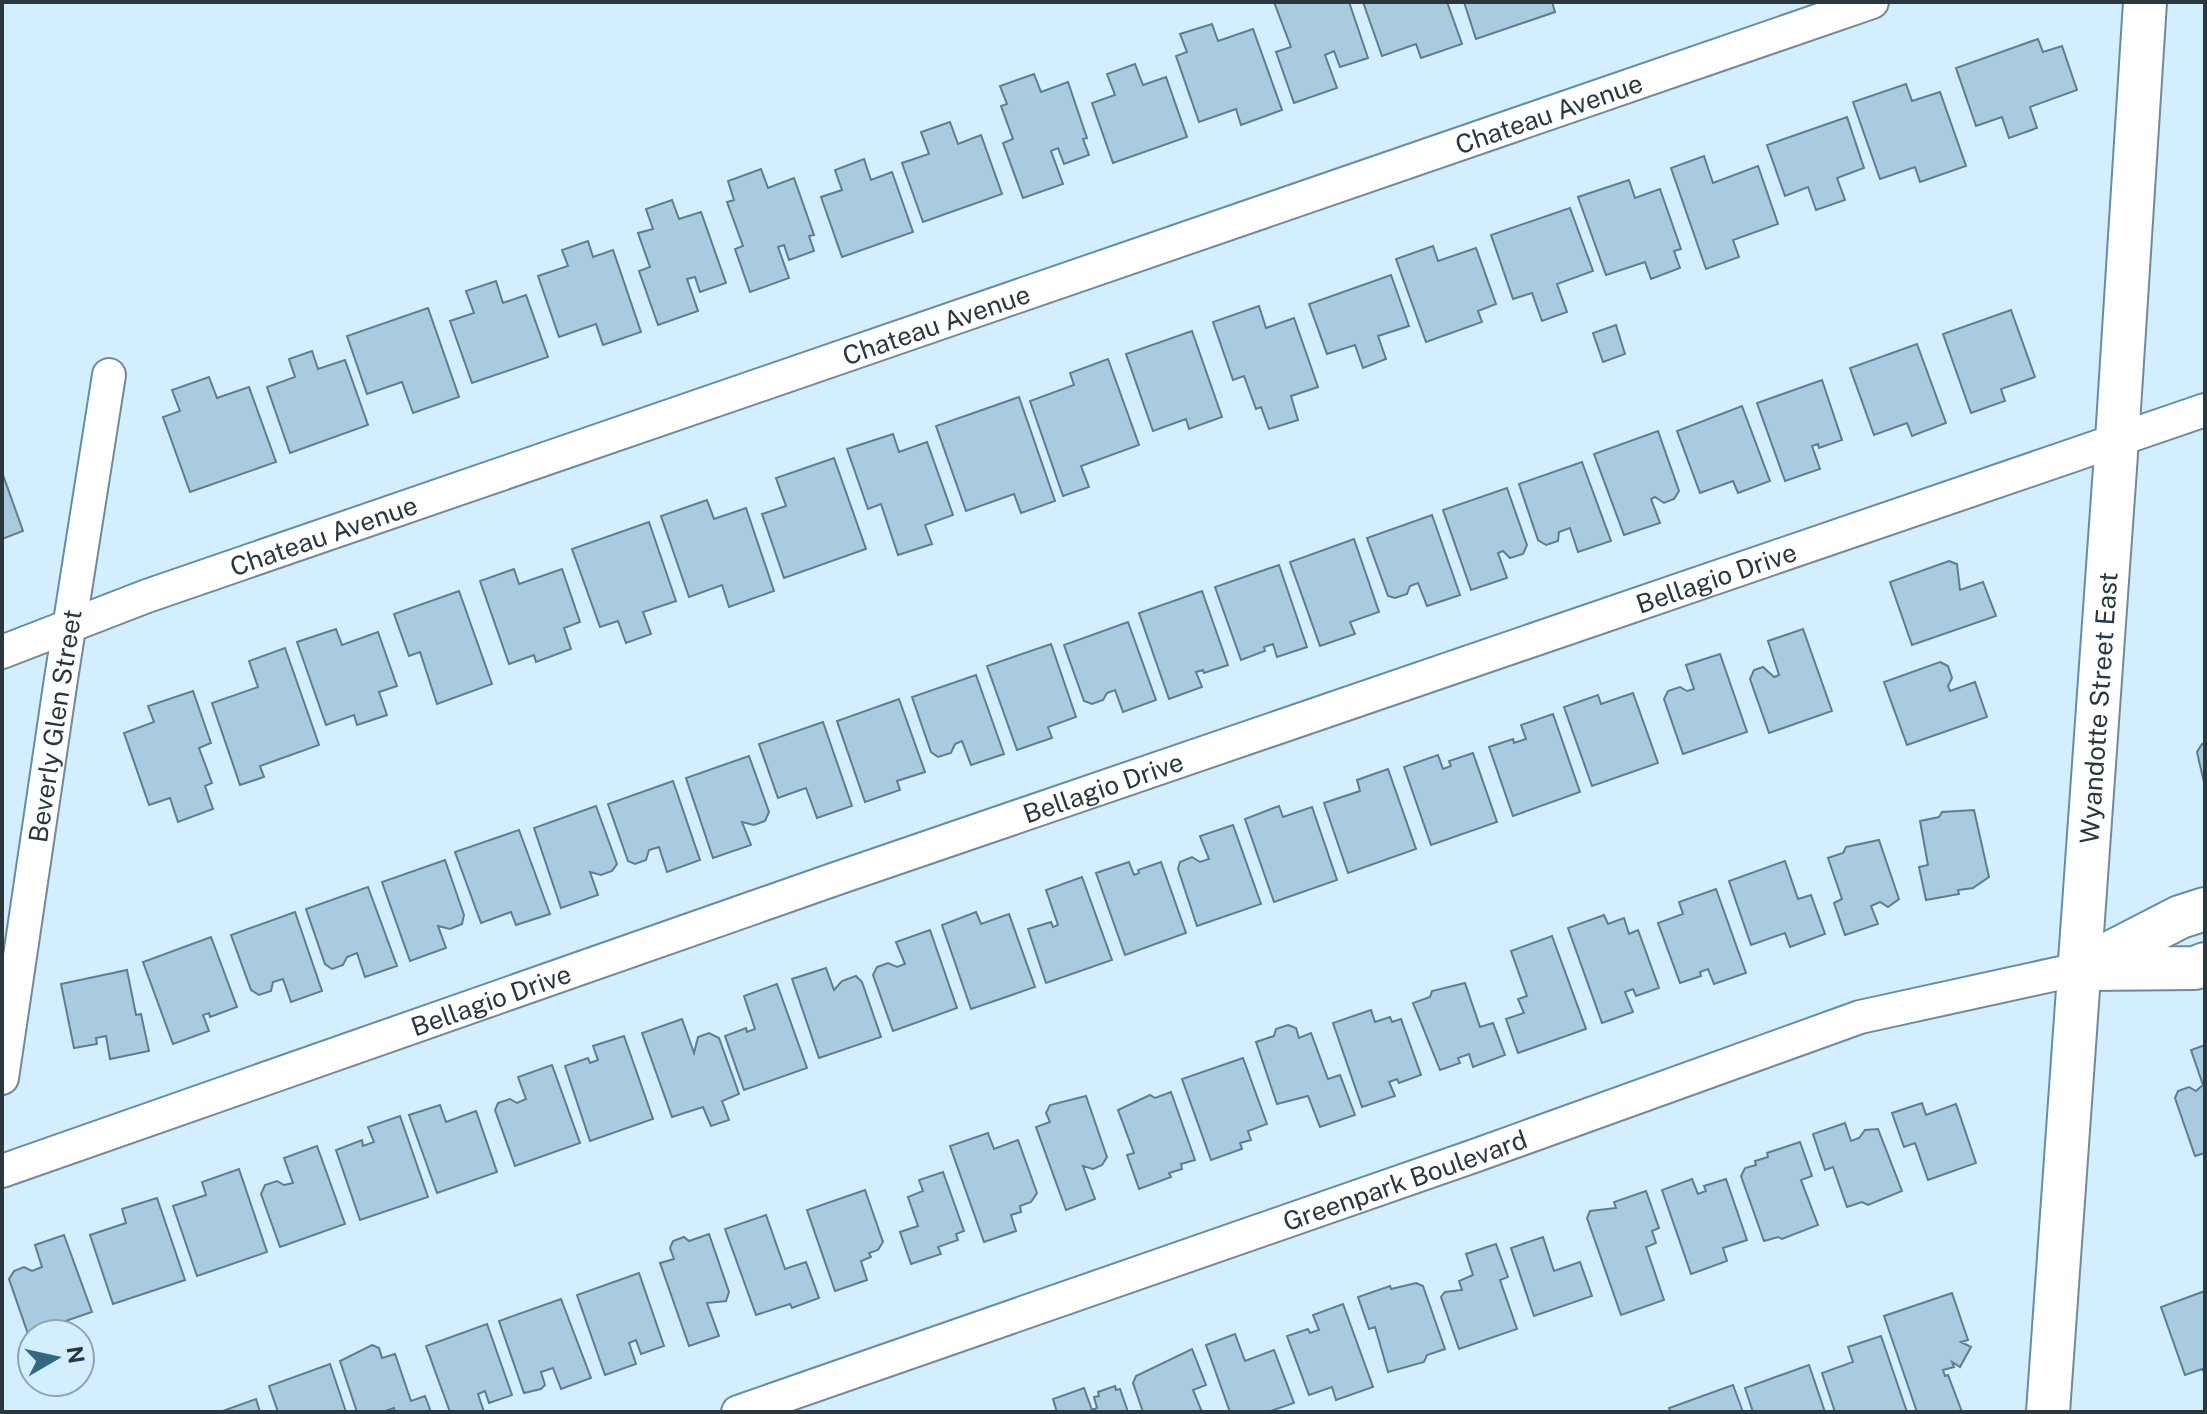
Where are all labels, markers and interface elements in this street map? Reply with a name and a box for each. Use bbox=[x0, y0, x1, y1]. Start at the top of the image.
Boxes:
street label: Chateau Avenue bbox=[1451, 67, 1647, 160]
street label: Chateau Avenue bbox=[838, 278, 1034, 371]
street label: Chateau Avenue bbox=[226, 489, 421, 582]
street label: Bellagio Drive bbox=[1632, 536, 1800, 619]
street label: Wyandotte Street East bbox=[2073, 571, 2123, 845]
street label: Beverly Glen Street bbox=[22, 607, 87, 845]
street label: Bellagio Drive bbox=[1019, 745, 1187, 829]
street label: Bellagio Drive bbox=[407, 957, 575, 1042]
street label: Greenpark Boulevard bbox=[1279, 1123, 1531, 1237]
north arrow bbox=[16, 1318, 96, 1398]
text: N bbox=[62, 1344, 90, 1365]

